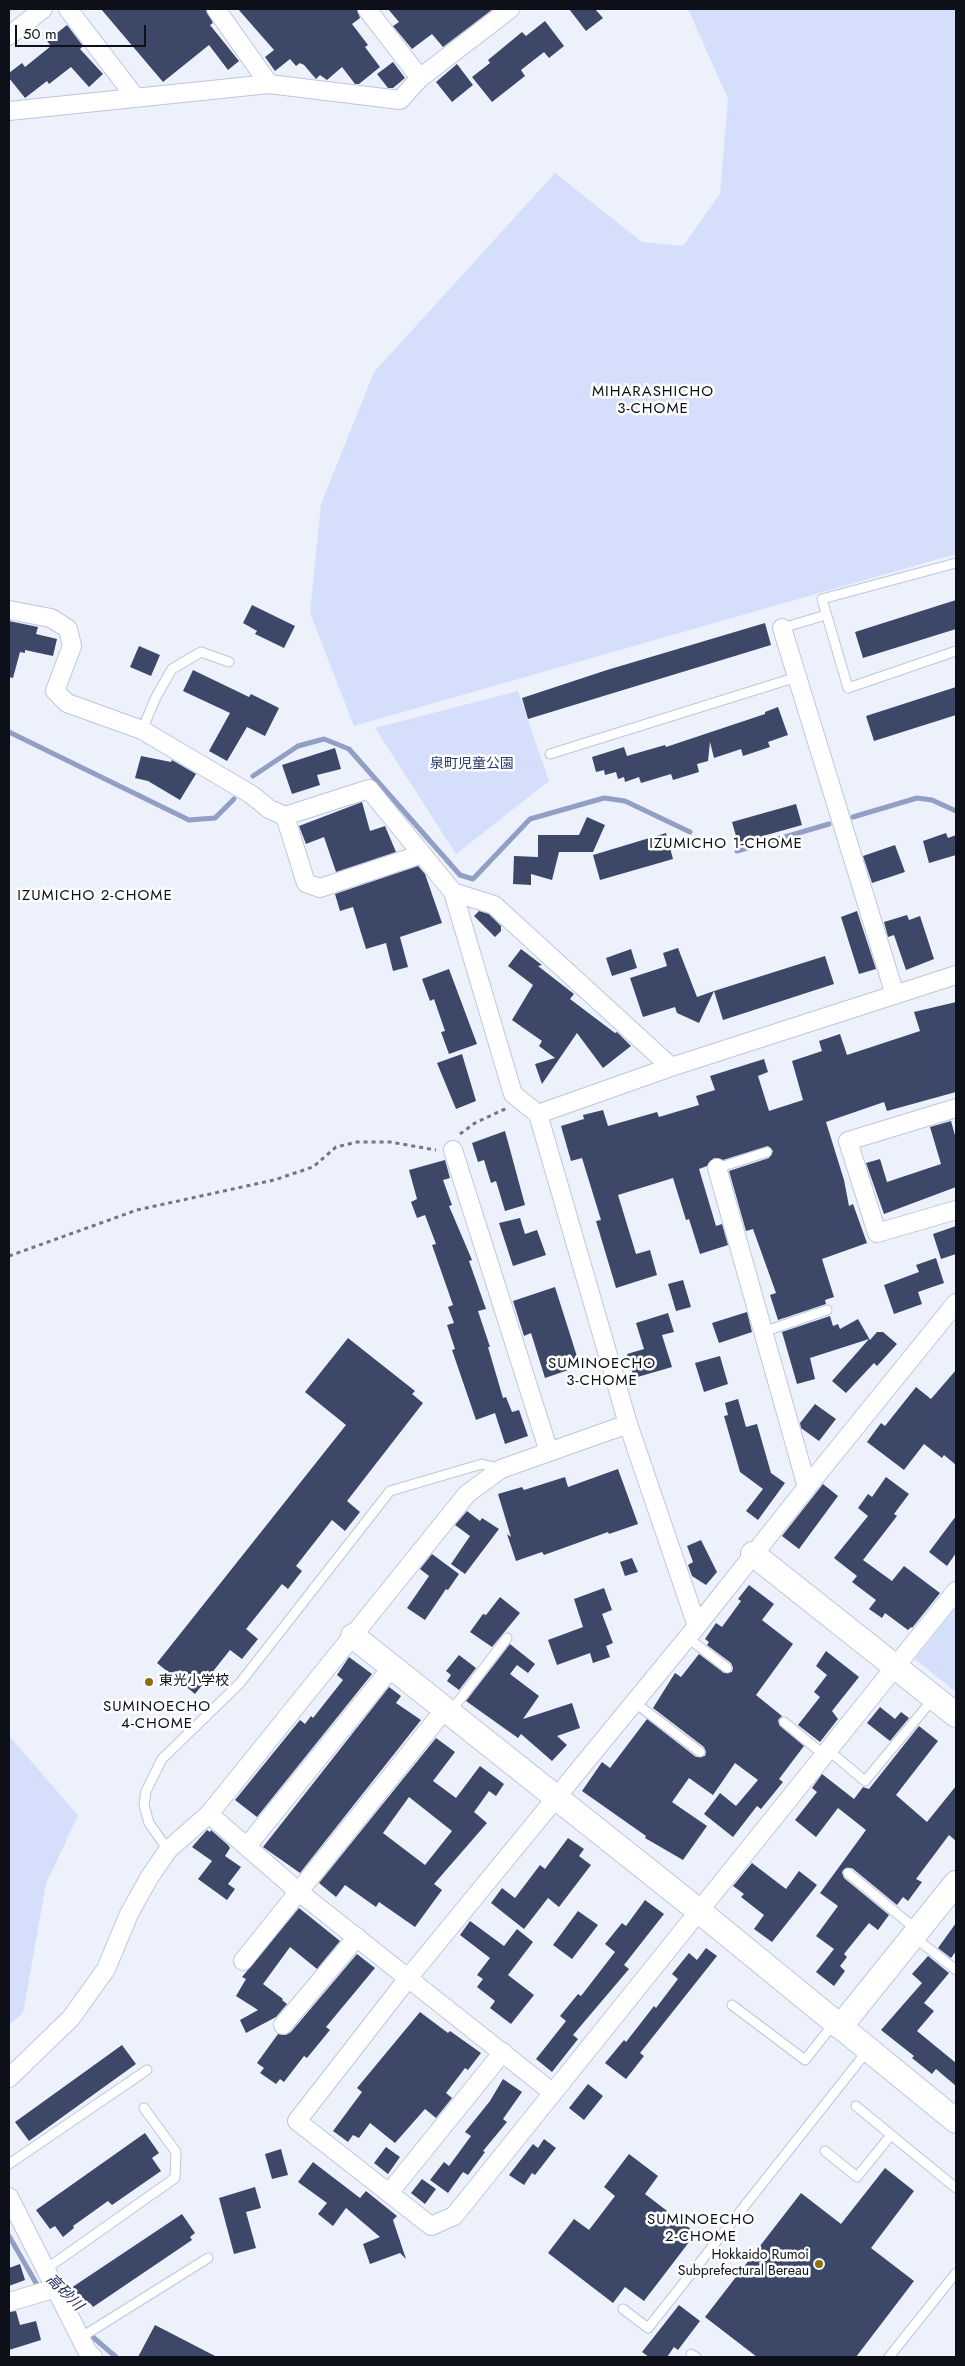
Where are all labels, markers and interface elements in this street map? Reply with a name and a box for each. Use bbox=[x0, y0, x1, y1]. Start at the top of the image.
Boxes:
scale bar bbox=[18, 15, 149, 47]
text: 50 m bbox=[23, 23, 57, 45]
district label: MIHARASHICHO 3-CHOME bbox=[590, 383, 716, 418]
park label: 泉町児童公園 bbox=[430, 757, 514, 773]
district label: IZUMICHO 1-CHOME bbox=[647, 835, 805, 853]
district label: IZUMICHO 2-CHOME bbox=[15, 887, 175, 905]
district label: SUMINOECHO 3-CHOME bbox=[547, 1355, 657, 1390]
place label: 東光小学校 bbox=[159, 1674, 229, 1690]
marker: 東光小学校 bbox=[143, 1676, 155, 1688]
district label: SUMINOECHO 4-CHOME bbox=[102, 1698, 212, 1733]
district label: SUMINOECHO 2-CHOME bbox=[646, 2211, 756, 2246]
place label: Hokkaido Rumoi Subprefectural Bereau bbox=[678, 2248, 809, 2280]
marker: Hokkaido Rumoi Subprefectural Bereau bbox=[813, 2258, 825, 2270]
water label: 高砂川 bbox=[42, 2271, 86, 2315]

